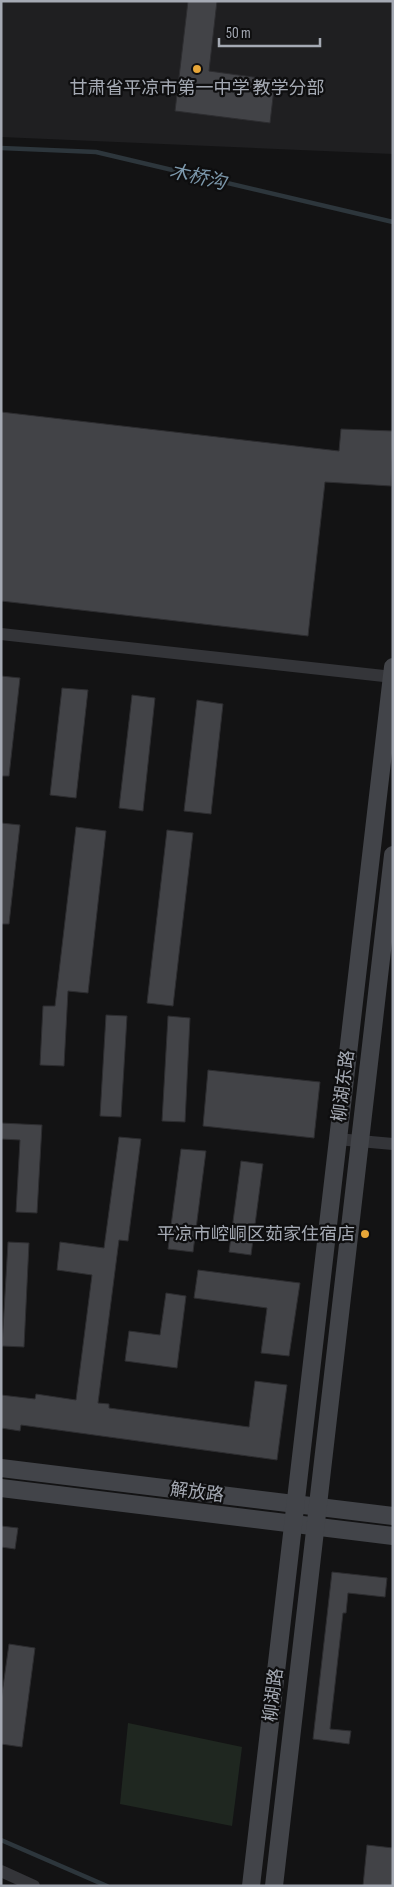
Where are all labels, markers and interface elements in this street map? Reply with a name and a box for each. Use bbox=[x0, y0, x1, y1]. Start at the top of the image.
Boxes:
scale bar bbox=[219, 15, 320, 47]
text: 50 m bbox=[226, 24, 251, 43]
marker: 甘肃省平凉市第一中学 教学分部 bbox=[191, 63, 203, 75]
place label: 甘肃省平凉市第一中学 教学分部 bbox=[70, 78, 324, 99]
water label: 木桥沟 bbox=[167, 160, 230, 196]
street label: 柳湖东路 bbox=[329, 1049, 358, 1123]
place label: 平凉市崆峒区茹家住宿店 bbox=[157, 1224, 355, 1245]
marker: 平凉市崆峒区茹家住宿店 bbox=[359, 1228, 371, 1240]
street label: 解放路 bbox=[169, 1479, 225, 1506]
street label: 柳湖路 bbox=[260, 1667, 287, 1723]

